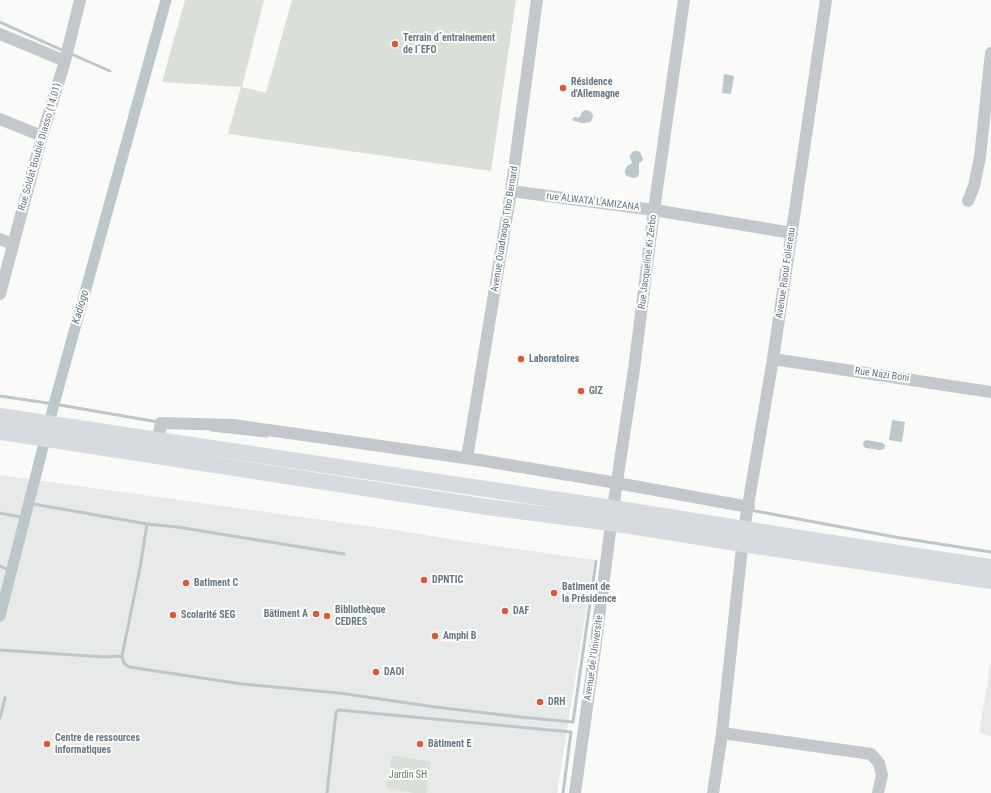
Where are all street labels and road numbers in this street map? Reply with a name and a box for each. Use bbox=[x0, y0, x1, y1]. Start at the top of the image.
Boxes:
street label: Rue Soldat Boubié Diasso (14.01) bbox=[16, 82, 64, 212]
street label: Avenue Ouadraogo Tibo Bernard bbox=[489, 165, 521, 293]
street label: rue ALWATA LAMIZANA bbox=[546, 190, 640, 214]
street label: Rue Jacqueline Ki Zerbo bbox=[636, 214, 660, 310]
street label: Avenue Raoul Follereau bbox=[774, 227, 798, 319]
street label: Rue Nazi Boni bbox=[854, 365, 910, 385]
street label: Avenue de l'Universite bbox=[582, 614, 606, 702]

